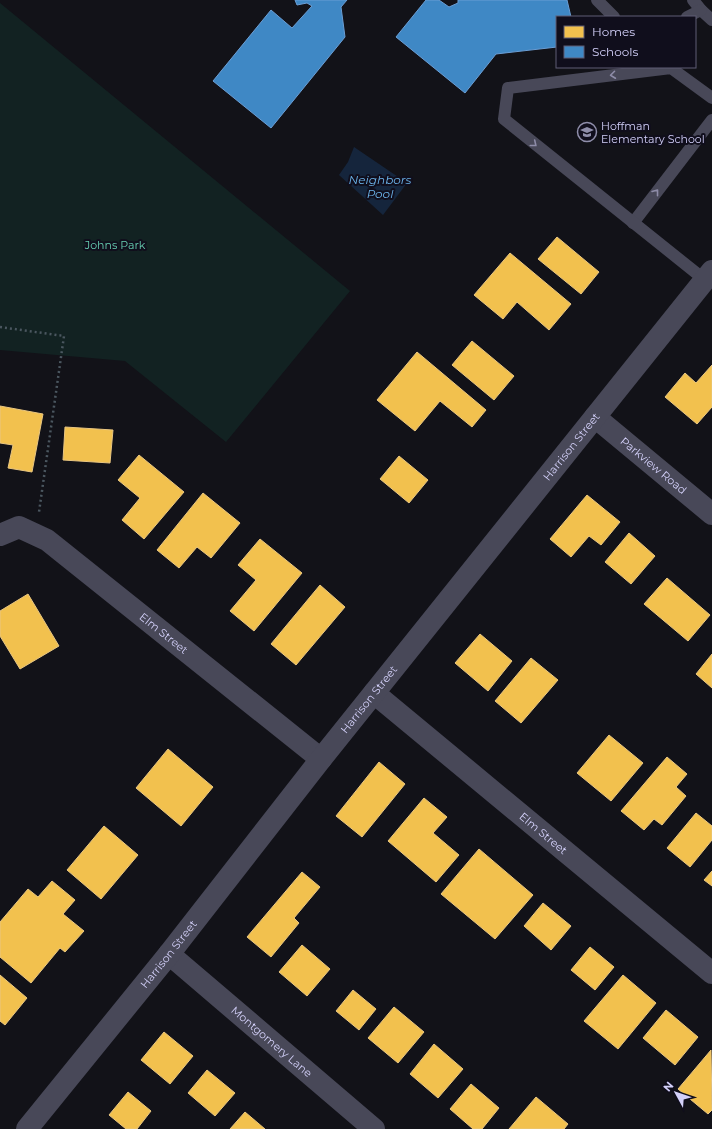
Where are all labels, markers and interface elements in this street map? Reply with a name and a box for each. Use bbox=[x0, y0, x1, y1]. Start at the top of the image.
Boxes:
legend bbox=[556, 16, 696, 68]
text: Homes bbox=[592, 24, 635, 39]
text: Schools bbox=[592, 44, 638, 59]
one-way arrow bbox=[610, 70, 616, 79]
place label: Hoffman Elementary School bbox=[601, 119, 705, 146]
school or university icon: Hoffman Elementary School bbox=[576, 121, 598, 143]
one-way arrow bbox=[530, 139, 537, 146]
water label: Neighbors Pool bbox=[349, 172, 412, 201]
one-way arrow bbox=[652, 190, 659, 197]
park label: Johns Park bbox=[84, 238, 146, 252]
street label: Harrison Street bbox=[540, 409, 603, 483]
street label: Parkview Road bbox=[618, 434, 689, 497]
street label: Elm Street bbox=[137, 610, 191, 657]
street label: Harrison Street bbox=[337, 662, 401, 736]
street label: Elm Street bbox=[517, 809, 571, 858]
street label: Harrison Street bbox=[137, 917, 200, 991]
street label: Montgomery Lane bbox=[228, 1003, 315, 1080]
north arrow bbox=[656, 1073, 696, 1113]
text: N bbox=[660, 1079, 677, 1094]

